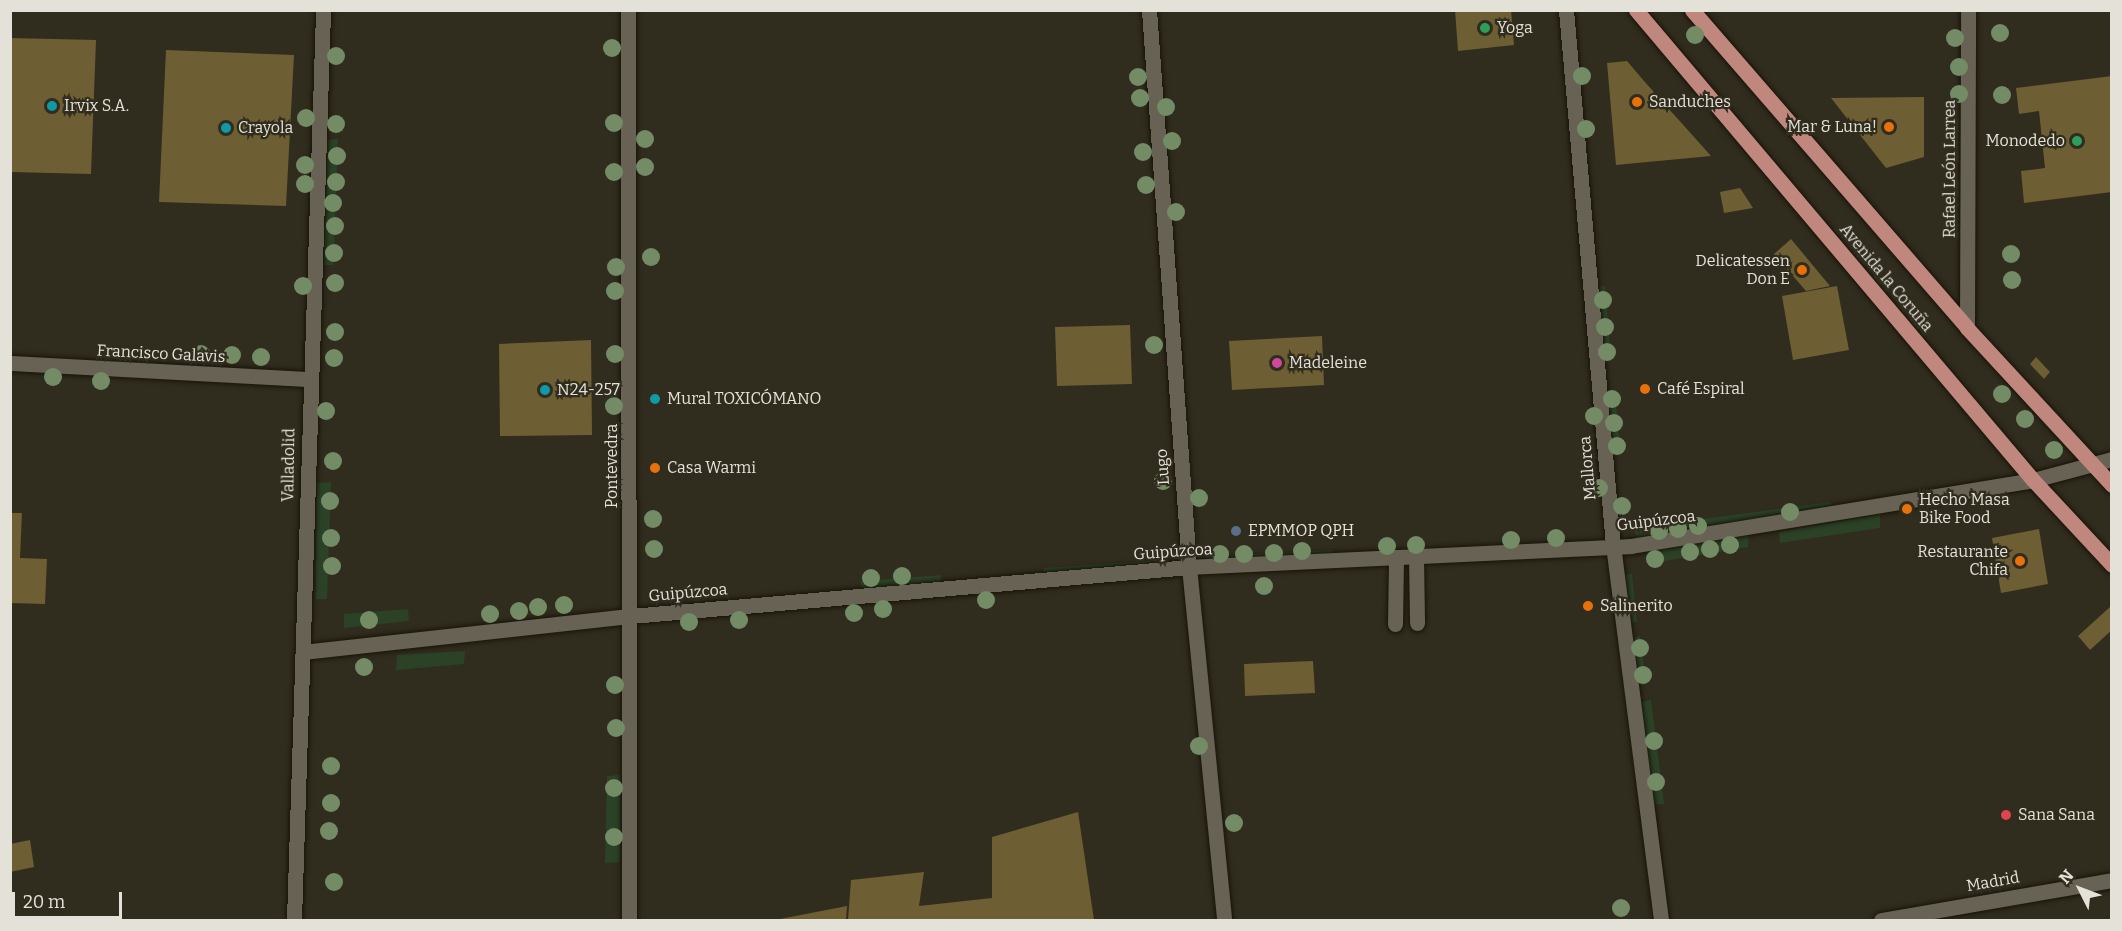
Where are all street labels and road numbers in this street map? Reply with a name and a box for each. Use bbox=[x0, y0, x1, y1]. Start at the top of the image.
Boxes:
street label: Rafael León Larrea bbox=[1940, 100, 1960, 238]
street label: Avenida la Coruña bbox=[1835, 220, 1937, 336]
street label: Francisco Galavis bbox=[96, 341, 226, 367]
street label: Pontevedra bbox=[602, 424, 622, 508]
street label: Valladolid bbox=[279, 428, 299, 502]
street label: Mallorca bbox=[1576, 435, 1600, 501]
street label: Lugo bbox=[1152, 448, 1174, 486]
street label: Guipúzcoa bbox=[1616, 507, 1696, 535]
street label: Guipúzcoa bbox=[1133, 540, 1213, 564]
street label: Guipúzcoa bbox=[648, 580, 728, 606]
street label: Madrid bbox=[1965, 868, 2021, 896]

